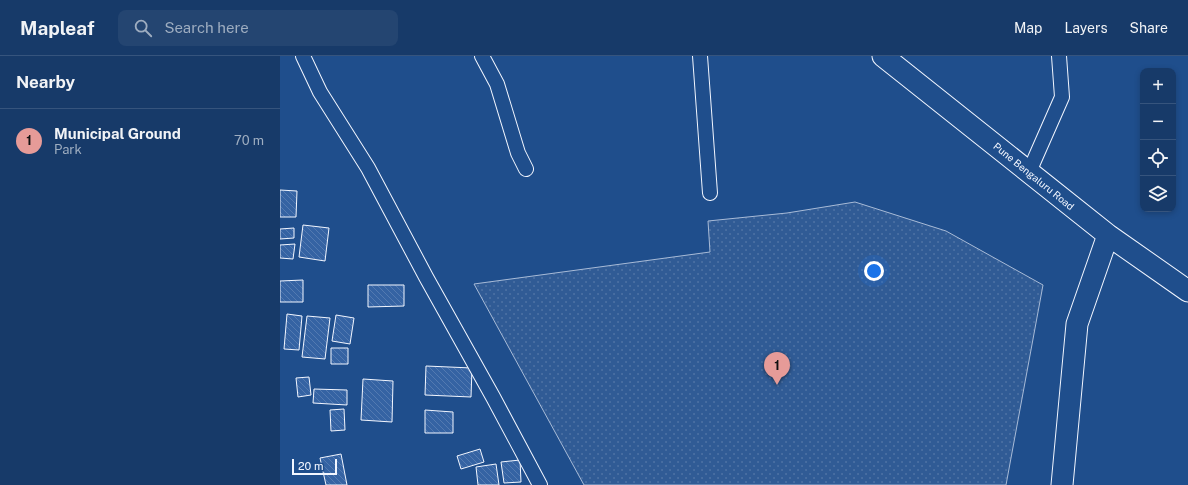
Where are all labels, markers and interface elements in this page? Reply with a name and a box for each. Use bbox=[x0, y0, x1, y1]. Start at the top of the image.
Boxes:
search box bbox=[118, 10, 398, 46]
text: Mapleaf bbox=[20, 17, 94, 39]
icon: search bbox=[132, 17, 154, 39]
text: Search here bbox=[164, 19, 249, 36]
text: Map bbox=[1014, 20, 1042, 36]
text: Layers bbox=[1064, 20, 1108, 36]
text: Share bbox=[1130, 20, 1168, 36]
map controls bbox=[1140, 68, 1176, 212]
button: + bbox=[1140, 68, 1176, 104]
text: Nearby bbox=[16, 72, 75, 92]
button: − bbox=[1140, 104, 1176, 140]
text: Municipal Ground bbox=[54, 125, 181, 142]
text: 1 bbox=[26, 133, 32, 148]
text: 70 m bbox=[234, 133, 264, 148]
street label: Pune Bengaluru Road bbox=[991, 140, 1077, 212]
button: locate bbox=[1140, 140, 1176, 176]
text: Park bbox=[54, 142, 82, 157]
button: layers bbox=[1140, 176, 1176, 212]
your location bbox=[864, 261, 884, 281]
pin: 1 bbox=[764, 352, 790, 385]
scale bar bbox=[292, 457, 337, 476]
text: 20 m bbox=[298, 460, 323, 472]

